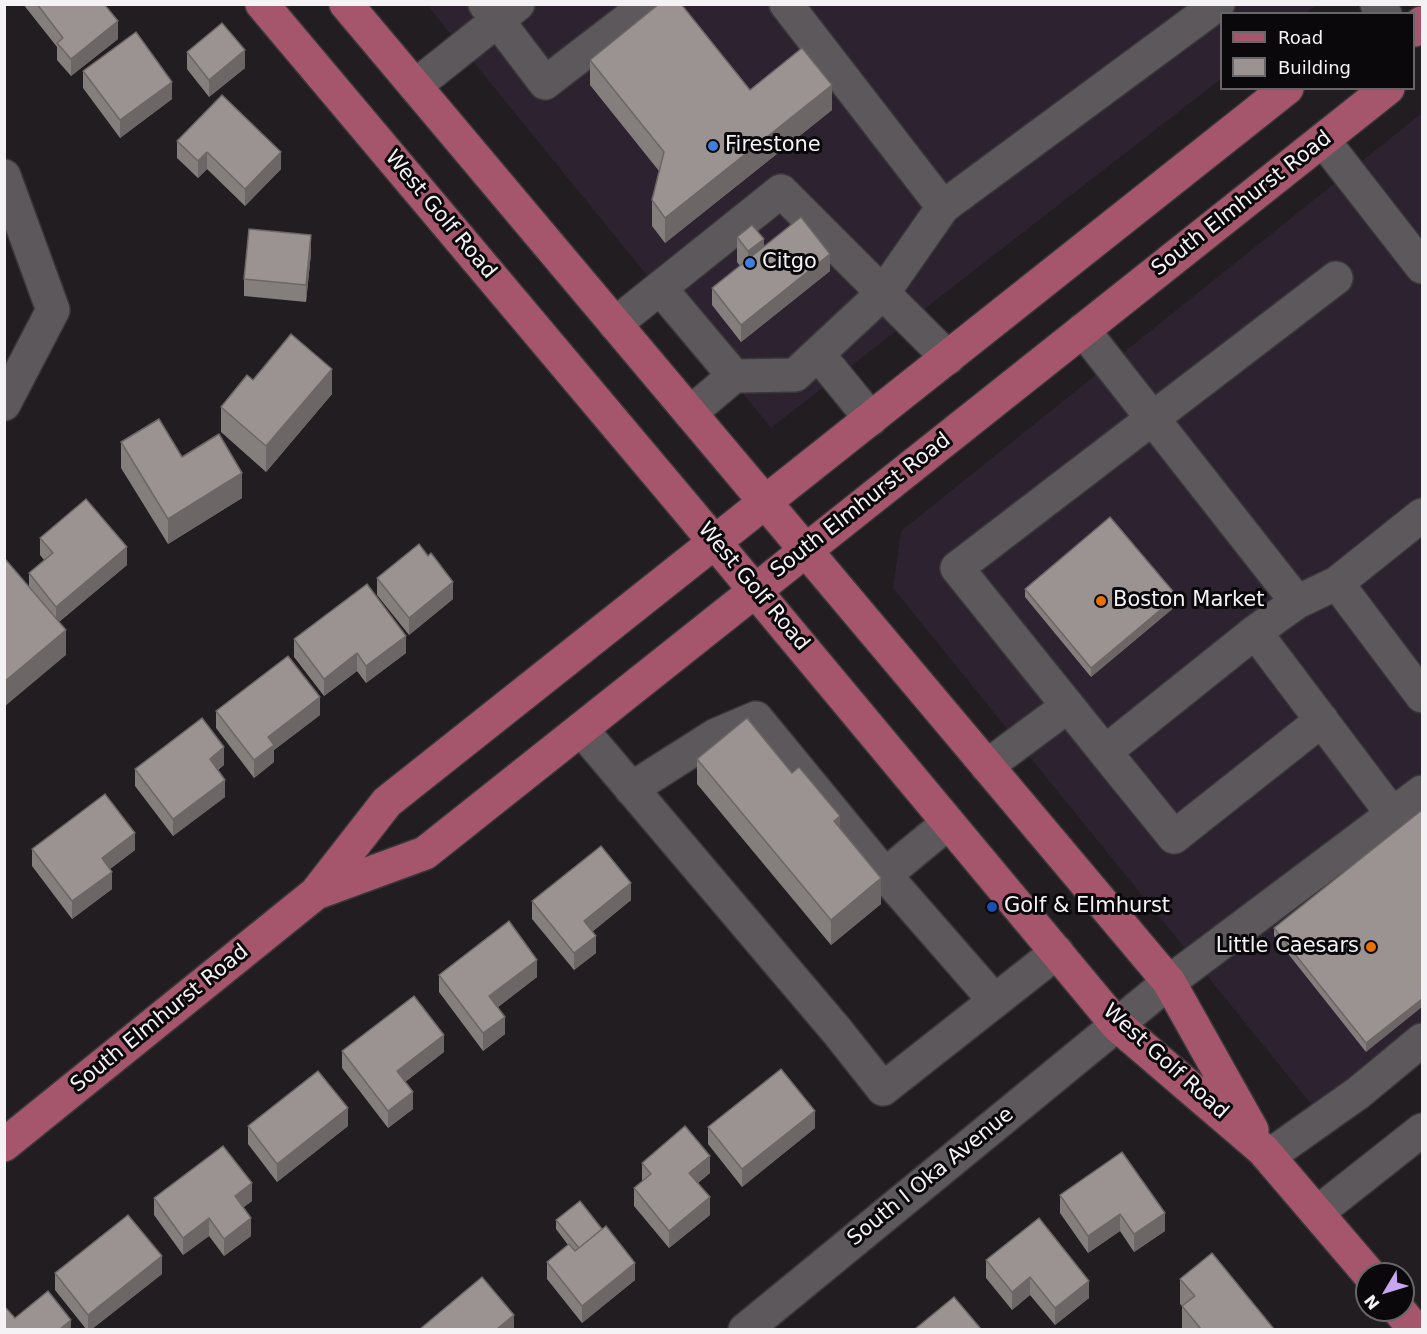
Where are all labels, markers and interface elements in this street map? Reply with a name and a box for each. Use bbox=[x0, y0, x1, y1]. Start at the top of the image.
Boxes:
legend bbox=[1220, 12, 1415, 90]
text: Road bbox=[1278, 27, 1323, 48]
text: Building bbox=[1278, 57, 1351, 78]
street label: South Elmhurst Road bbox=[1147, 126, 1337, 282]
place label: Firestone bbox=[725, 133, 821, 159]
marker: Firestone bbox=[706, 139, 720, 153]
street label: West Golf Road bbox=[379, 146, 501, 284]
place label: Citgo bbox=[762, 250, 817, 276]
marker: Citgo bbox=[743, 256, 757, 270]
street label: South Elmhurst Road bbox=[766, 428, 956, 584]
street label: West Golf Road bbox=[692, 518, 814, 656]
place label: Boston Market bbox=[1113, 588, 1264, 614]
marker: Boston Market bbox=[1094, 594, 1108, 608]
place label: Golf & Elmhurst bbox=[1004, 894, 1170, 920]
marker: Golf & Elmhurst bbox=[985, 900, 999, 914]
place label: Little Caesars bbox=[1216, 934, 1359, 960]
street label: South Elmhurst Road bbox=[66, 940, 254, 1098]
marker: Little Caesars bbox=[1364, 940, 1378, 954]
street label: West Golf Road bbox=[1097, 999, 1233, 1125]
street label: South I Oka Avenue bbox=[843, 1102, 1019, 1252]
north arrow bbox=[1355, 1262, 1415, 1322]
text: N bbox=[1360, 1291, 1384, 1313]

